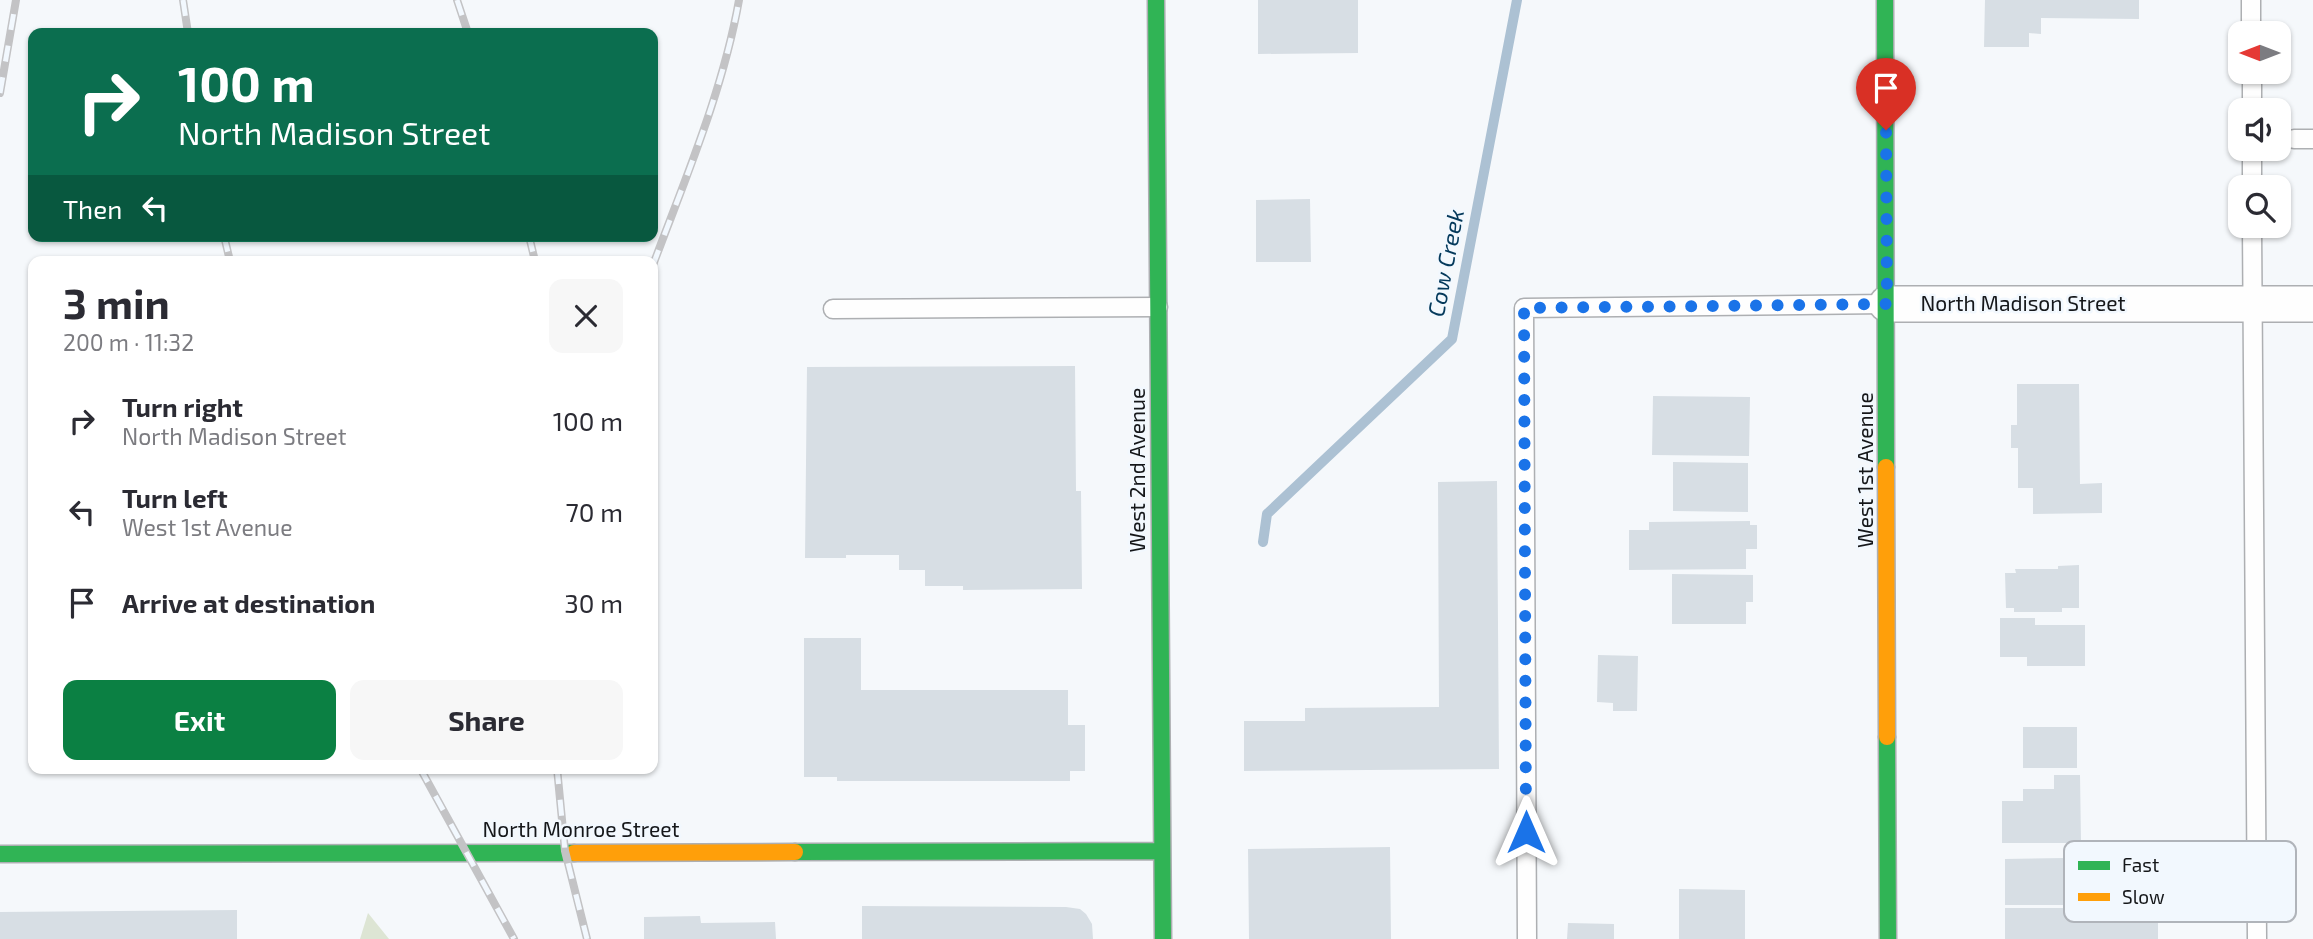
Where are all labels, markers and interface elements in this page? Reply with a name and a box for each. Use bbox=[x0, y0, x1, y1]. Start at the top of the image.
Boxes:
north arrow bbox=[2228, 21, 2291, 84]
map controls bbox=[2228, 21, 2291, 238]
text: 100 m bbox=[178, 53, 315, 112]
icon: right bbox=[63, 56, 154, 147]
pin bbox=[1856, 58, 1916, 130]
icon: arrive bbox=[1867, 69, 1905, 107]
button: sound bbox=[2228, 98, 2291, 161]
text: North Madison Street bbox=[178, 113, 490, 151]
button: search bbox=[2228, 175, 2291, 238]
icon: left bbox=[136, 189, 174, 227]
text: Then bbox=[63, 193, 122, 224]
water label: Cow Creek bbox=[1421, 207, 1469, 319]
text: 3 min bbox=[63, 277, 170, 327]
button: close bbox=[549, 279, 623, 353]
street label: North Madison Street bbox=[1920, 290, 2126, 315]
text: 200 m · 11:32 bbox=[63, 328, 194, 356]
street label: West 2nd Avenue bbox=[1124, 388, 1149, 552]
text: Turn right bbox=[122, 391, 243, 422]
street label: West 1st Avenue bbox=[1852, 392, 1877, 548]
icon: right bbox=[63, 402, 101, 440]
text: 100 m bbox=[553, 405, 623, 436]
text: North Madison Street bbox=[122, 422, 347, 450]
text: Turn left bbox=[122, 482, 228, 513]
icon: left bbox=[63, 493, 101, 531]
text: 70 m bbox=[565, 496, 623, 527]
text: West 1st Avenue bbox=[122, 513, 293, 541]
icon: arrive bbox=[63, 584, 101, 622]
text: Arrive at destination bbox=[122, 587, 375, 618]
text: 30 m bbox=[564, 587, 623, 618]
button: Exit bbox=[63, 680, 336, 760]
button: Share bbox=[350, 680, 623, 760]
position arrow bbox=[1489, 795, 1563, 869]
street label: North Monroe Street bbox=[483, 816, 679, 841]
legend bbox=[2064, 841, 2296, 922]
text: Fast bbox=[2122, 853, 2159, 876]
text: Slow bbox=[2122, 885, 2165, 908]

